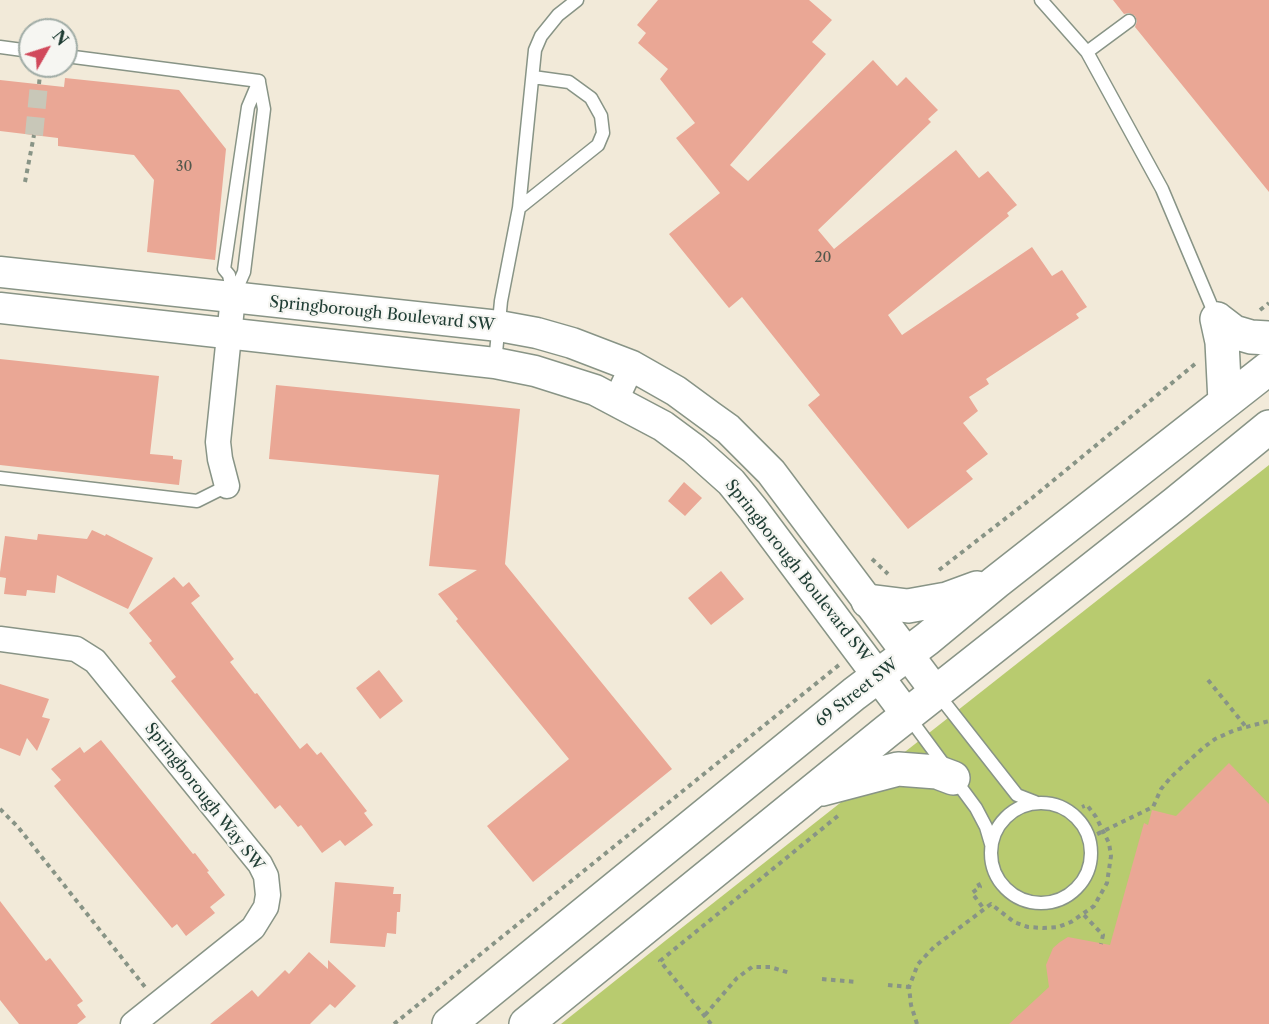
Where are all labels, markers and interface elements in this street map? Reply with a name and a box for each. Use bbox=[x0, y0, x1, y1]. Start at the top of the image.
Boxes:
north arrow bbox=[18, 18, 78, 78]
text: N bbox=[48, 26, 73, 50]
house number: 30 bbox=[176, 159, 192, 175]
house number: 20 bbox=[815, 250, 831, 266]
street label: Springborough Boulevard SW bbox=[268, 293, 496, 335]
street label: Springborough Boulevard SW bbox=[721, 476, 875, 666]
street label: 69 Street SW bbox=[812, 655, 902, 731]
street label: Springborough Way SW bbox=[140, 719, 268, 875]

